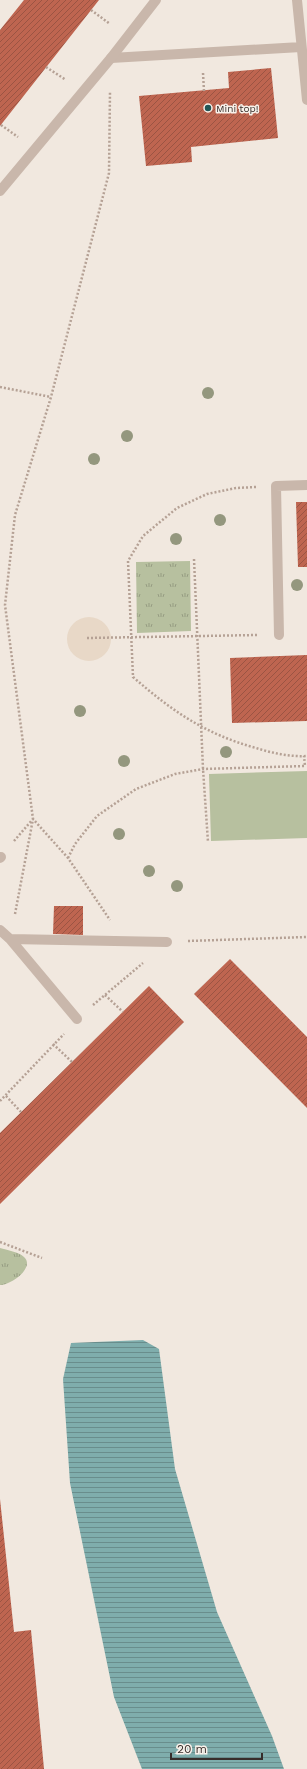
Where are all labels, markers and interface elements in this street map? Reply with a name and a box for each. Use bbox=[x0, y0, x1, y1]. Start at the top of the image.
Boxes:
marker: Mini top! bbox=[203, 103, 213, 113]
place label: Mini top! bbox=[216, 103, 259, 114]
scale bar bbox=[171, 1735, 262, 1761]
text: 20 m bbox=[177, 1742, 207, 1756]

